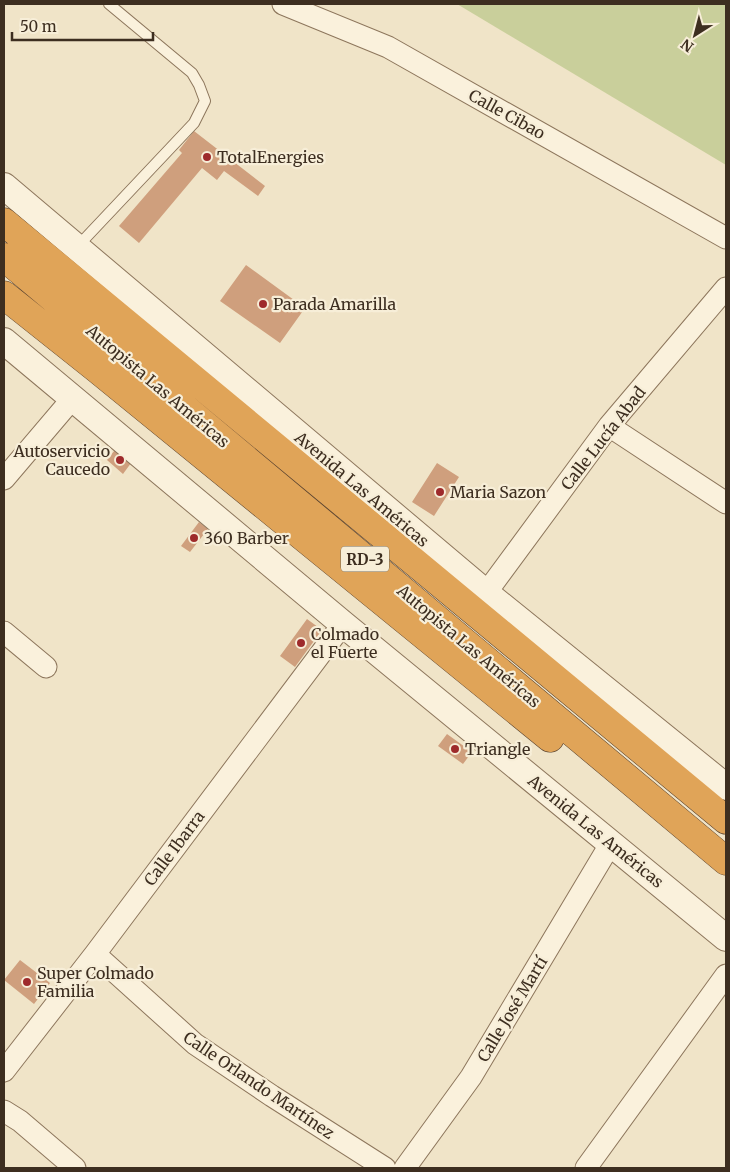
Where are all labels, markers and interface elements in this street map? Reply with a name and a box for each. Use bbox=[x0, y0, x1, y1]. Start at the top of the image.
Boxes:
scale bar bbox=[12, 10, 154, 42]
north arrow bbox=[670, 10, 720, 60]
text: 50 m bbox=[20, 17, 57, 36]
text: N bbox=[678, 35, 697, 56]
street label: Calle Cibao bbox=[465, 85, 549, 143]
place label: TotalEnergies bbox=[217, 147, 324, 167]
marker: TotalEnergies bbox=[201, 151, 213, 163]
place label: Parada Amarilla bbox=[273, 294, 397, 314]
marker: Parada Amarilla bbox=[257, 298, 269, 310]
street label: Autopista Las Américas bbox=[82, 320, 234, 452]
street label: Calle Lucía Abad bbox=[556, 382, 650, 494]
street label: Avenida Las Américas bbox=[290, 427, 433, 551]
place label: Autoservicio Caucedo bbox=[12, 441, 110, 479]
marker: Autoservicio Caucedo bbox=[114, 454, 126, 466]
place label: Maria Sazon bbox=[450, 482, 547, 502]
marker: Maria Sazon bbox=[434, 486, 446, 498]
place label: 360 Barber bbox=[204, 528, 289, 548]
marker: 360 Barber bbox=[188, 532, 200, 544]
road number: RD-3 bbox=[341, 546, 389, 572]
street label: Autopista Las Américas bbox=[393, 580, 545, 712]
place label: Colmado el Fuerte bbox=[311, 624, 379, 662]
marker: Colmado el Fuerte bbox=[295, 637, 307, 649]
place label: Triangle bbox=[465, 739, 530, 759]
marker: Triangle bbox=[449, 743, 461, 755]
street label: Avenida Las Américas bbox=[523, 770, 668, 892]
street label: Calle Ibarra bbox=[139, 806, 209, 889]
street label: Calle José Martí bbox=[473, 952, 552, 1065]
place label: Super Colmado Familia bbox=[37, 963, 154, 1001]
marker: Super Colmado Familia bbox=[21, 976, 33, 988]
street label: Calle Orlando Martínez bbox=[180, 1027, 338, 1143]

